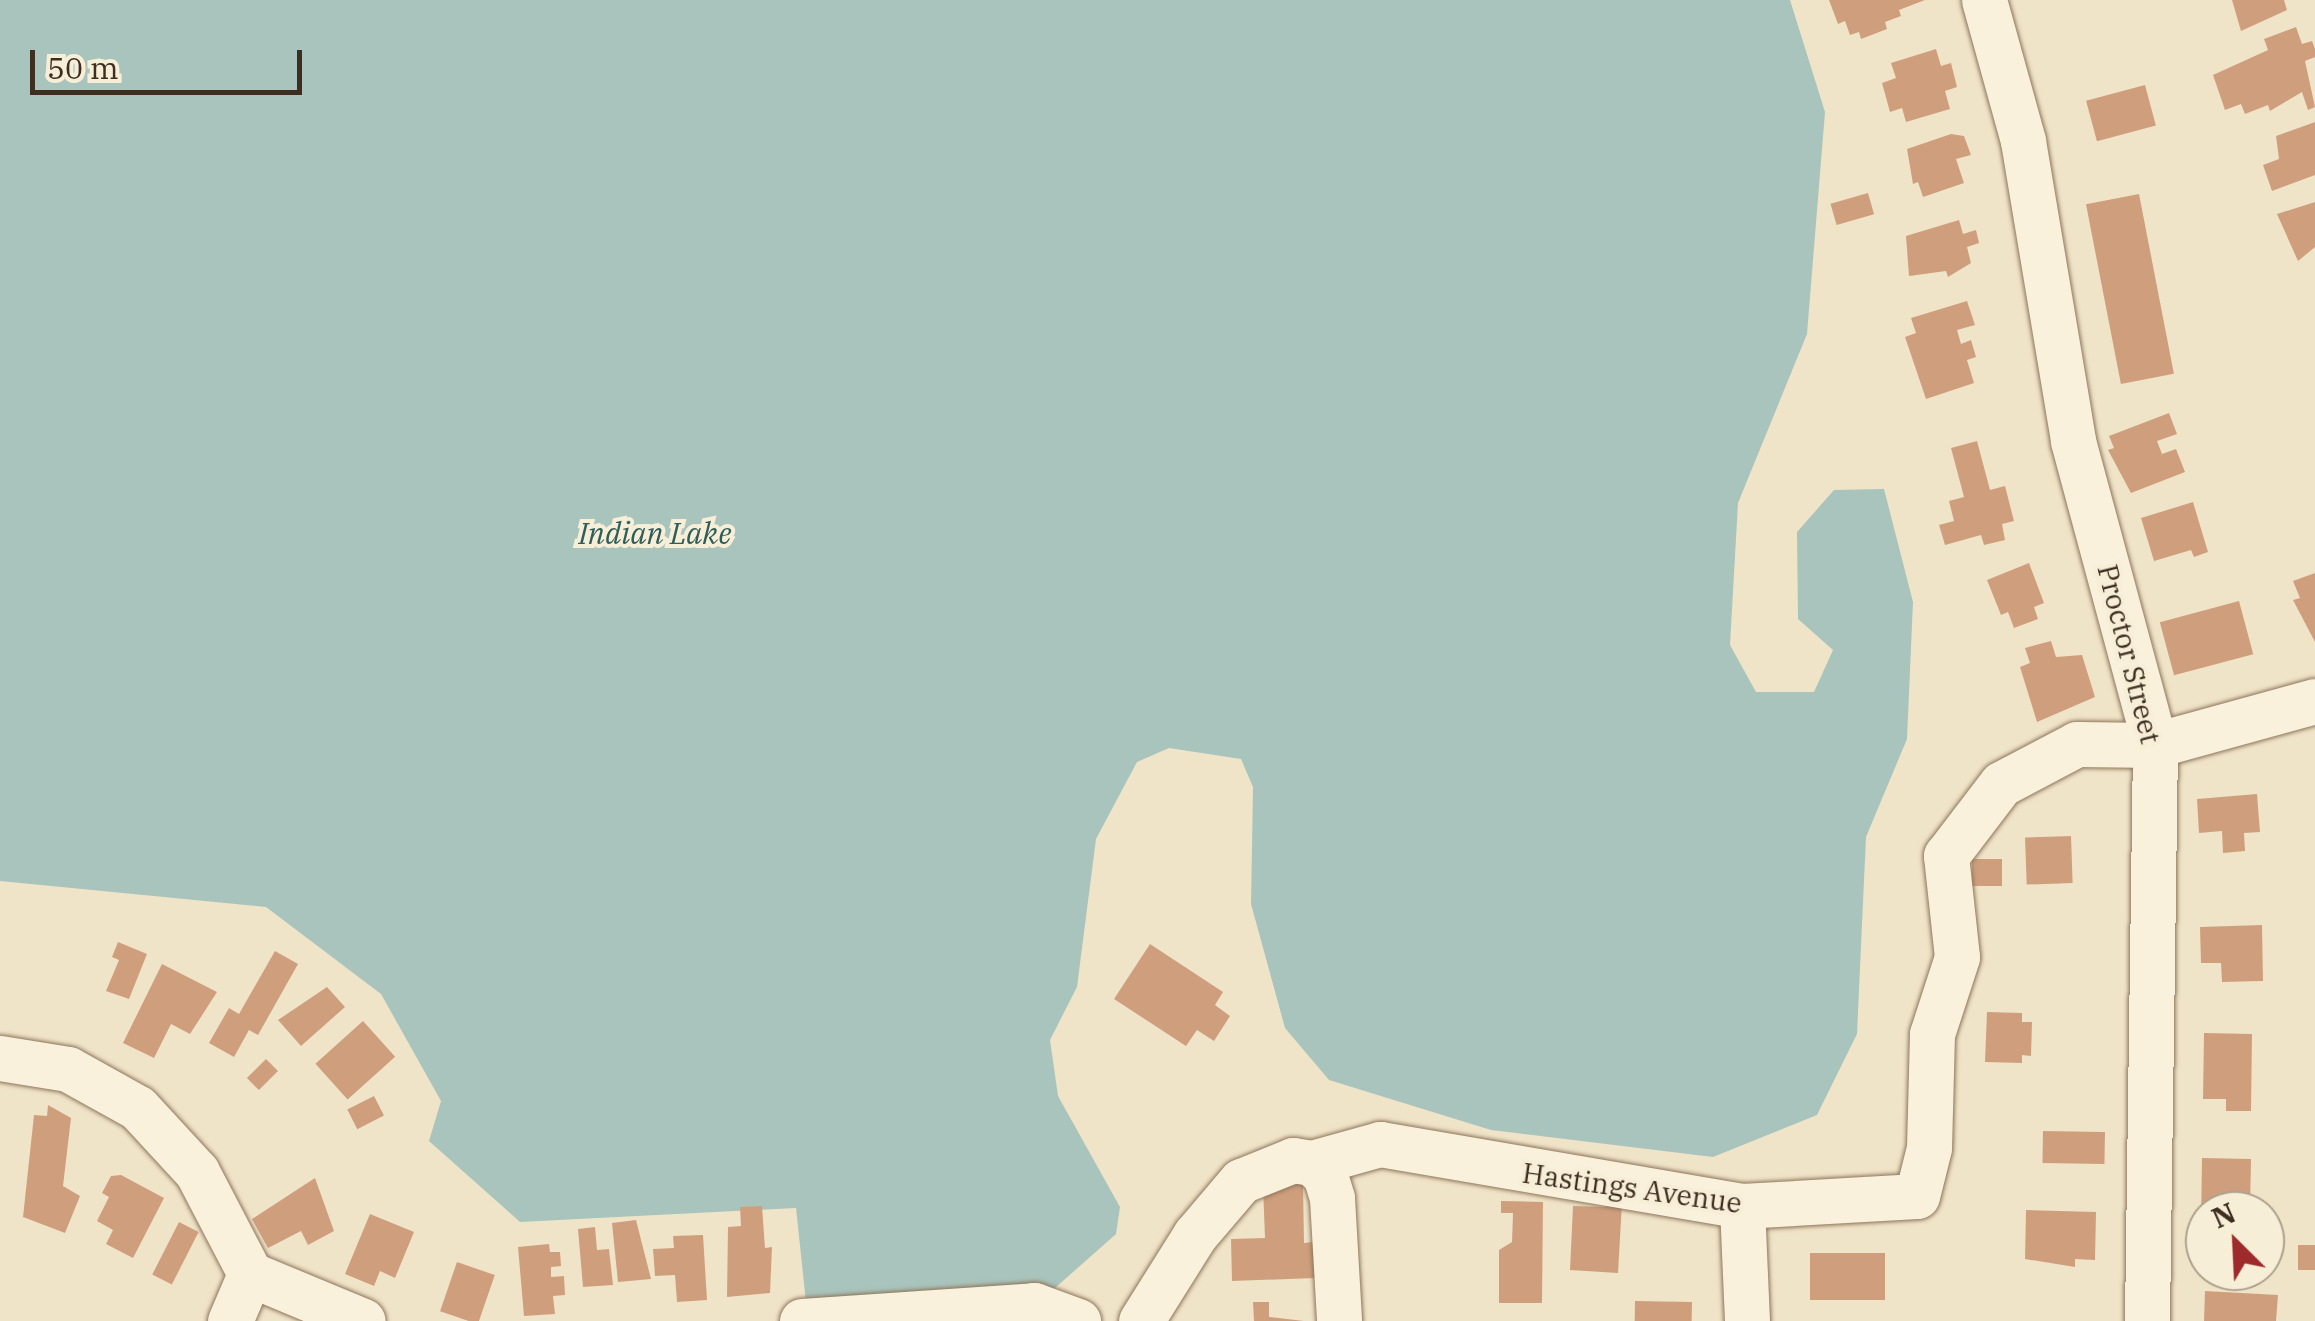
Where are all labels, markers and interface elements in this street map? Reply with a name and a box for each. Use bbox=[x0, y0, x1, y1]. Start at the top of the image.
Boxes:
scale bar bbox=[35, 30, 308, 92]
text: 50 m bbox=[47, 48, 119, 87]
water label: Indian Lake bbox=[578, 515, 732, 551]
street label: Proctor Street bbox=[2091, 561, 2167, 747]
street label: Hastings Avenue bbox=[1520, 1156, 1744, 1220]
north arrow bbox=[2185, 1191, 2285, 1291]
text: N bbox=[2206, 1194, 2241, 1236]

